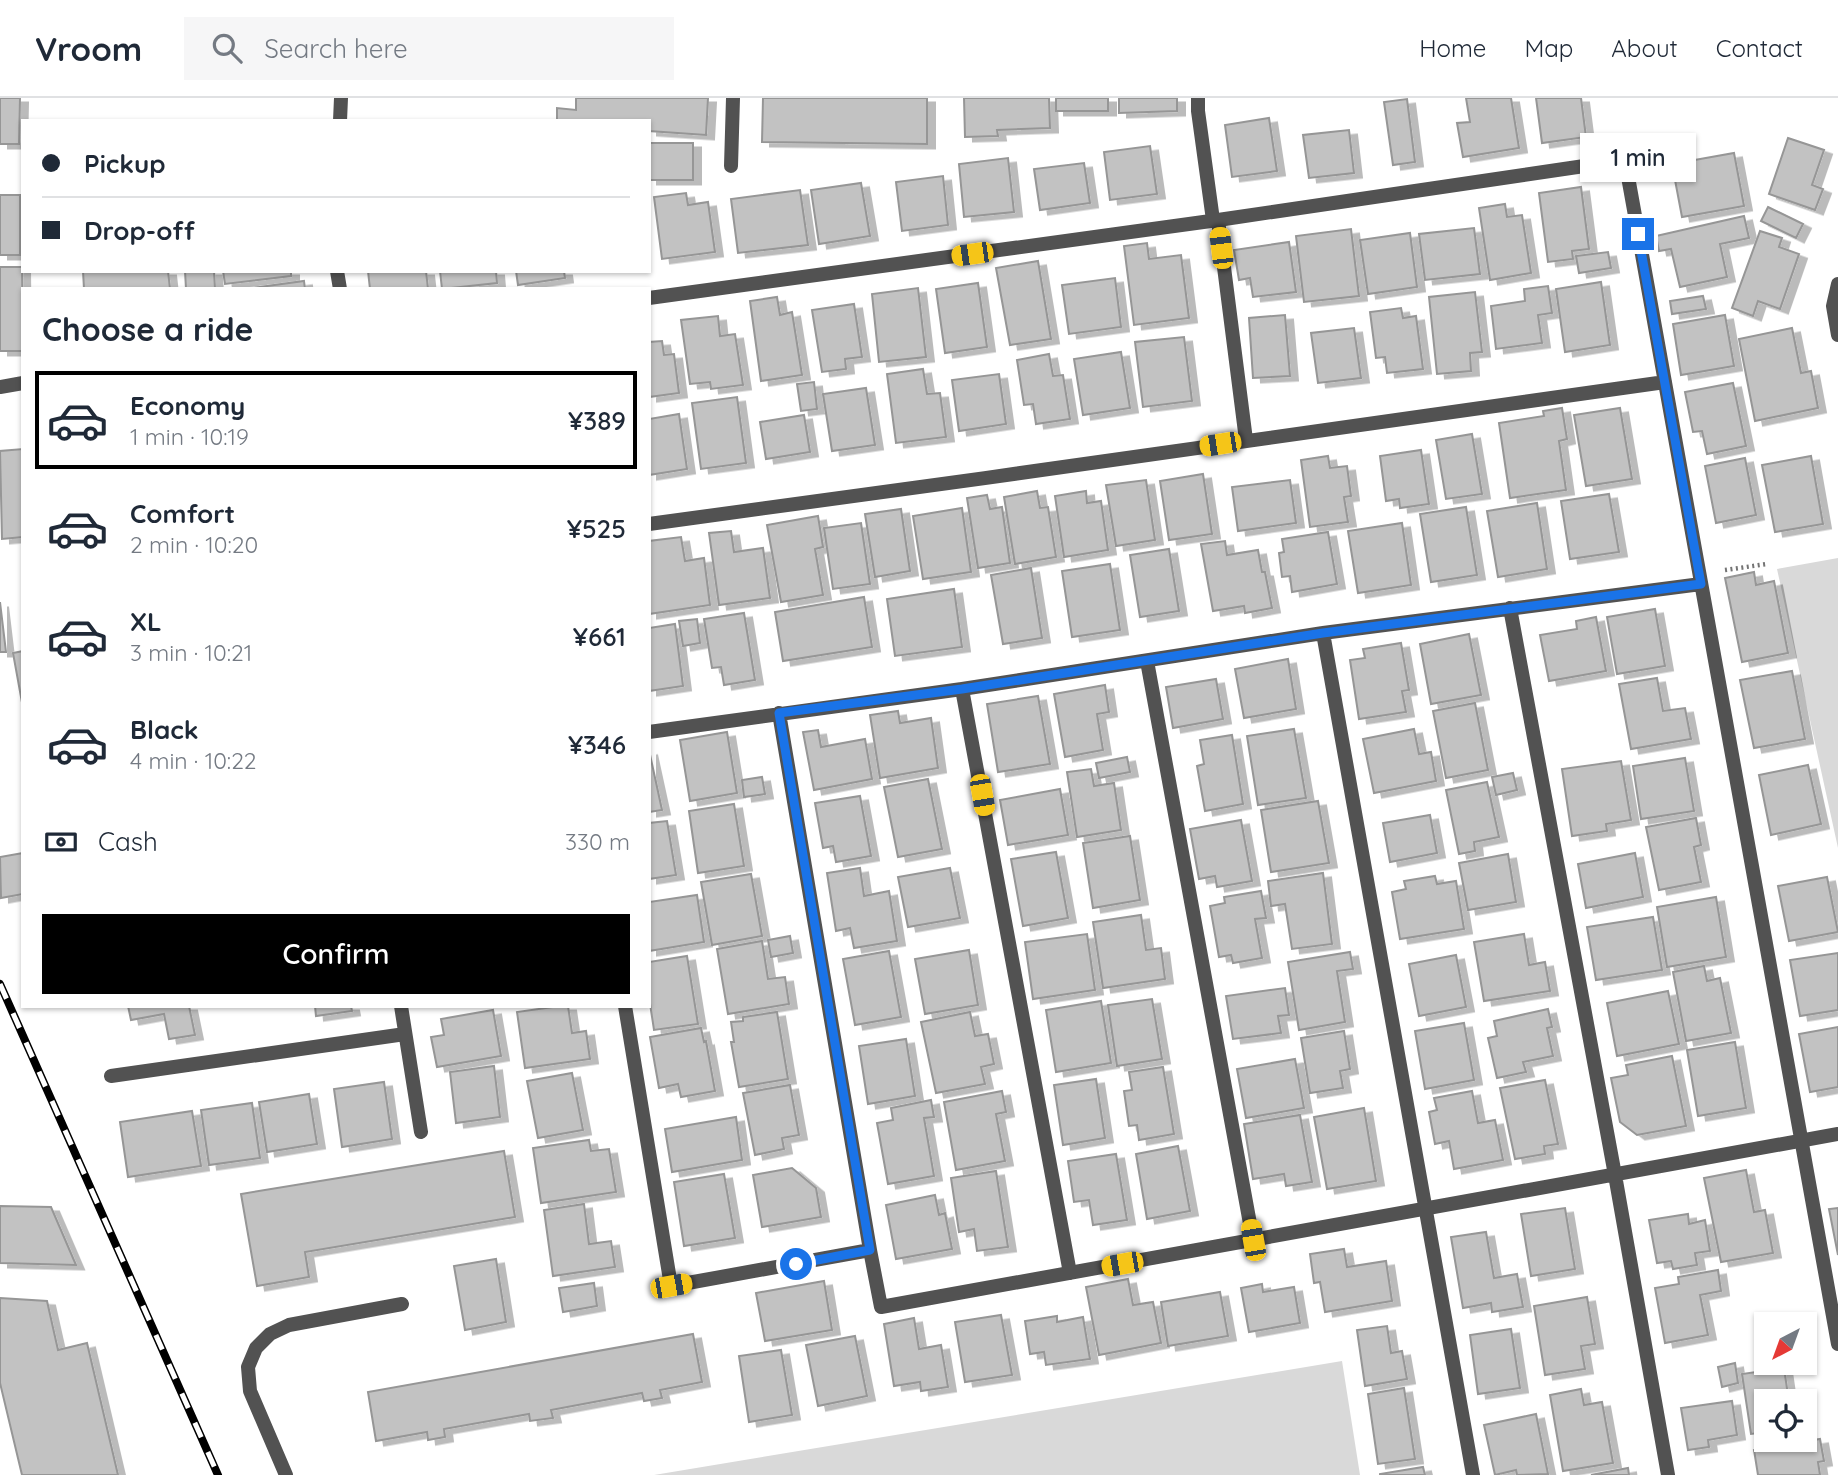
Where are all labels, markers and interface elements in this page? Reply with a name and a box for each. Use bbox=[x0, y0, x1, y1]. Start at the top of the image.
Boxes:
search box bbox=[184, 17, 674, 80]
text: Vroom bbox=[35, 28, 142, 69]
icon: search bbox=[208, 29, 246, 67]
text: Search here bbox=[264, 32, 408, 65]
text: Home bbox=[1419, 33, 1486, 63]
text: Map bbox=[1524, 33, 1573, 63]
text: About bbox=[1611, 33, 1678, 63]
text: Contact bbox=[1716, 33, 1803, 63]
callout: 1 min bbox=[1580, 132, 1696, 181]
text: 1 min bbox=[1610, 143, 1666, 172]
text: Pickup bbox=[84, 147, 166, 180]
text: Drop-off bbox=[84, 214, 195, 247]
route end bbox=[1622, 218, 1654, 250]
car bbox=[1209, 226, 1234, 270]
car bbox=[950, 241, 995, 267]
text: Choose a ride bbox=[42, 309, 254, 349]
icon: car bbox=[46, 389, 109, 452]
text: Economy bbox=[130, 389, 245, 422]
text: ¥389 bbox=[568, 404, 626, 437]
text: 1 min · 10:19 bbox=[130, 422, 249, 451]
car bbox=[1198, 430, 1243, 458]
icon: car bbox=[46, 497, 109, 560]
text: Comfort bbox=[130, 497, 235, 530]
text: ¥525 bbox=[567, 512, 626, 545]
text: 2 min · 10:20 bbox=[130, 530, 258, 559]
icon: car bbox=[46, 605, 109, 668]
text: XL bbox=[130, 605, 162, 638]
text: ¥661 bbox=[573, 620, 626, 653]
text: 3 min · 10:21 bbox=[130, 638, 252, 667]
icon: car bbox=[46, 713, 109, 776]
text: Black bbox=[130, 713, 199, 746]
text: ¥346 bbox=[568, 728, 626, 761]
text: 4 min · 10:22 bbox=[130, 746, 257, 775]
car bbox=[969, 772, 996, 818]
icon: cash bbox=[42, 823, 80, 861]
text: Cash bbox=[98, 825, 158, 858]
text: 330 m bbox=[565, 827, 630, 856]
button: Confirm bbox=[42, 914, 630, 994]
car bbox=[1240, 1217, 1267, 1263]
route start bbox=[780, 1248, 812, 1280]
car bbox=[1100, 1250, 1145, 1278]
car bbox=[649, 1272, 694, 1300]
north arrow bbox=[1754, 1312, 1816, 1376]
map controls bbox=[1754, 1312, 1817, 1452]
button: locate bbox=[1754, 1389, 1817, 1452]

